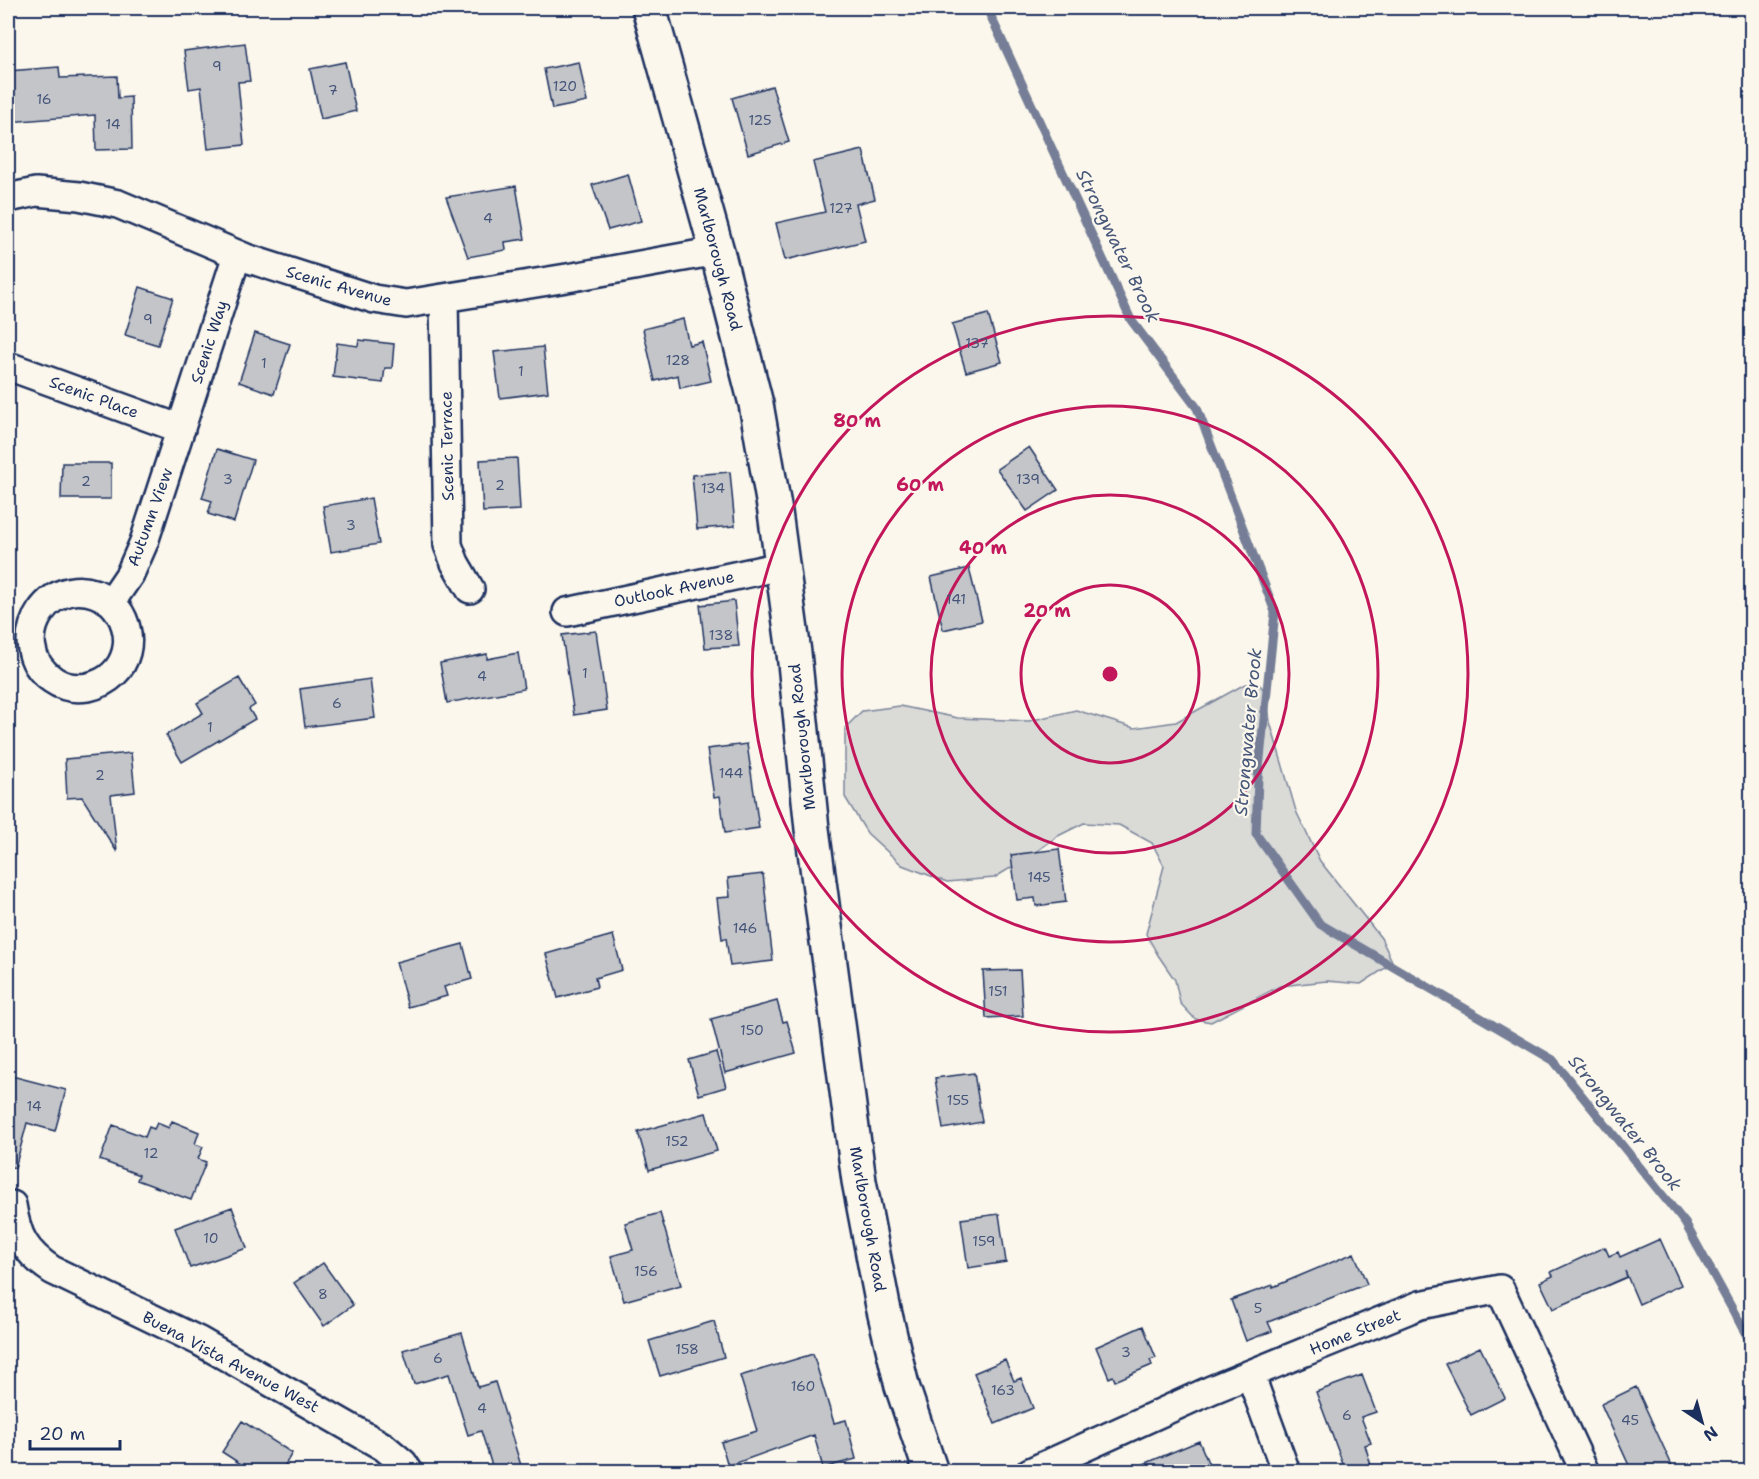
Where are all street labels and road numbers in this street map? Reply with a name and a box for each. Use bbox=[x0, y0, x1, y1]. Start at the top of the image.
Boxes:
street label: Marlborough Road bbox=[689, 185, 747, 333]
street label: Scenic Avenue bbox=[284, 261, 394, 311]
street label: Scenic Way bbox=[186, 298, 232, 386]
street label: Scenic Place bbox=[46, 371, 142, 423]
street label: Scenic Terrace bbox=[436, 391, 458, 501]
street label: Autumn View bbox=[122, 465, 178, 569]
street label: Outlook Avenue bbox=[612, 566, 736, 612]
street label: Marlborough Road bbox=[784, 663, 820, 811]
street label: Marlborough Road bbox=[845, 1145, 891, 1293]
street label: Home Street bbox=[1306, 1304, 1404, 1360]
street label: Buena Vista Avenue West bbox=[139, 1306, 323, 1418]

